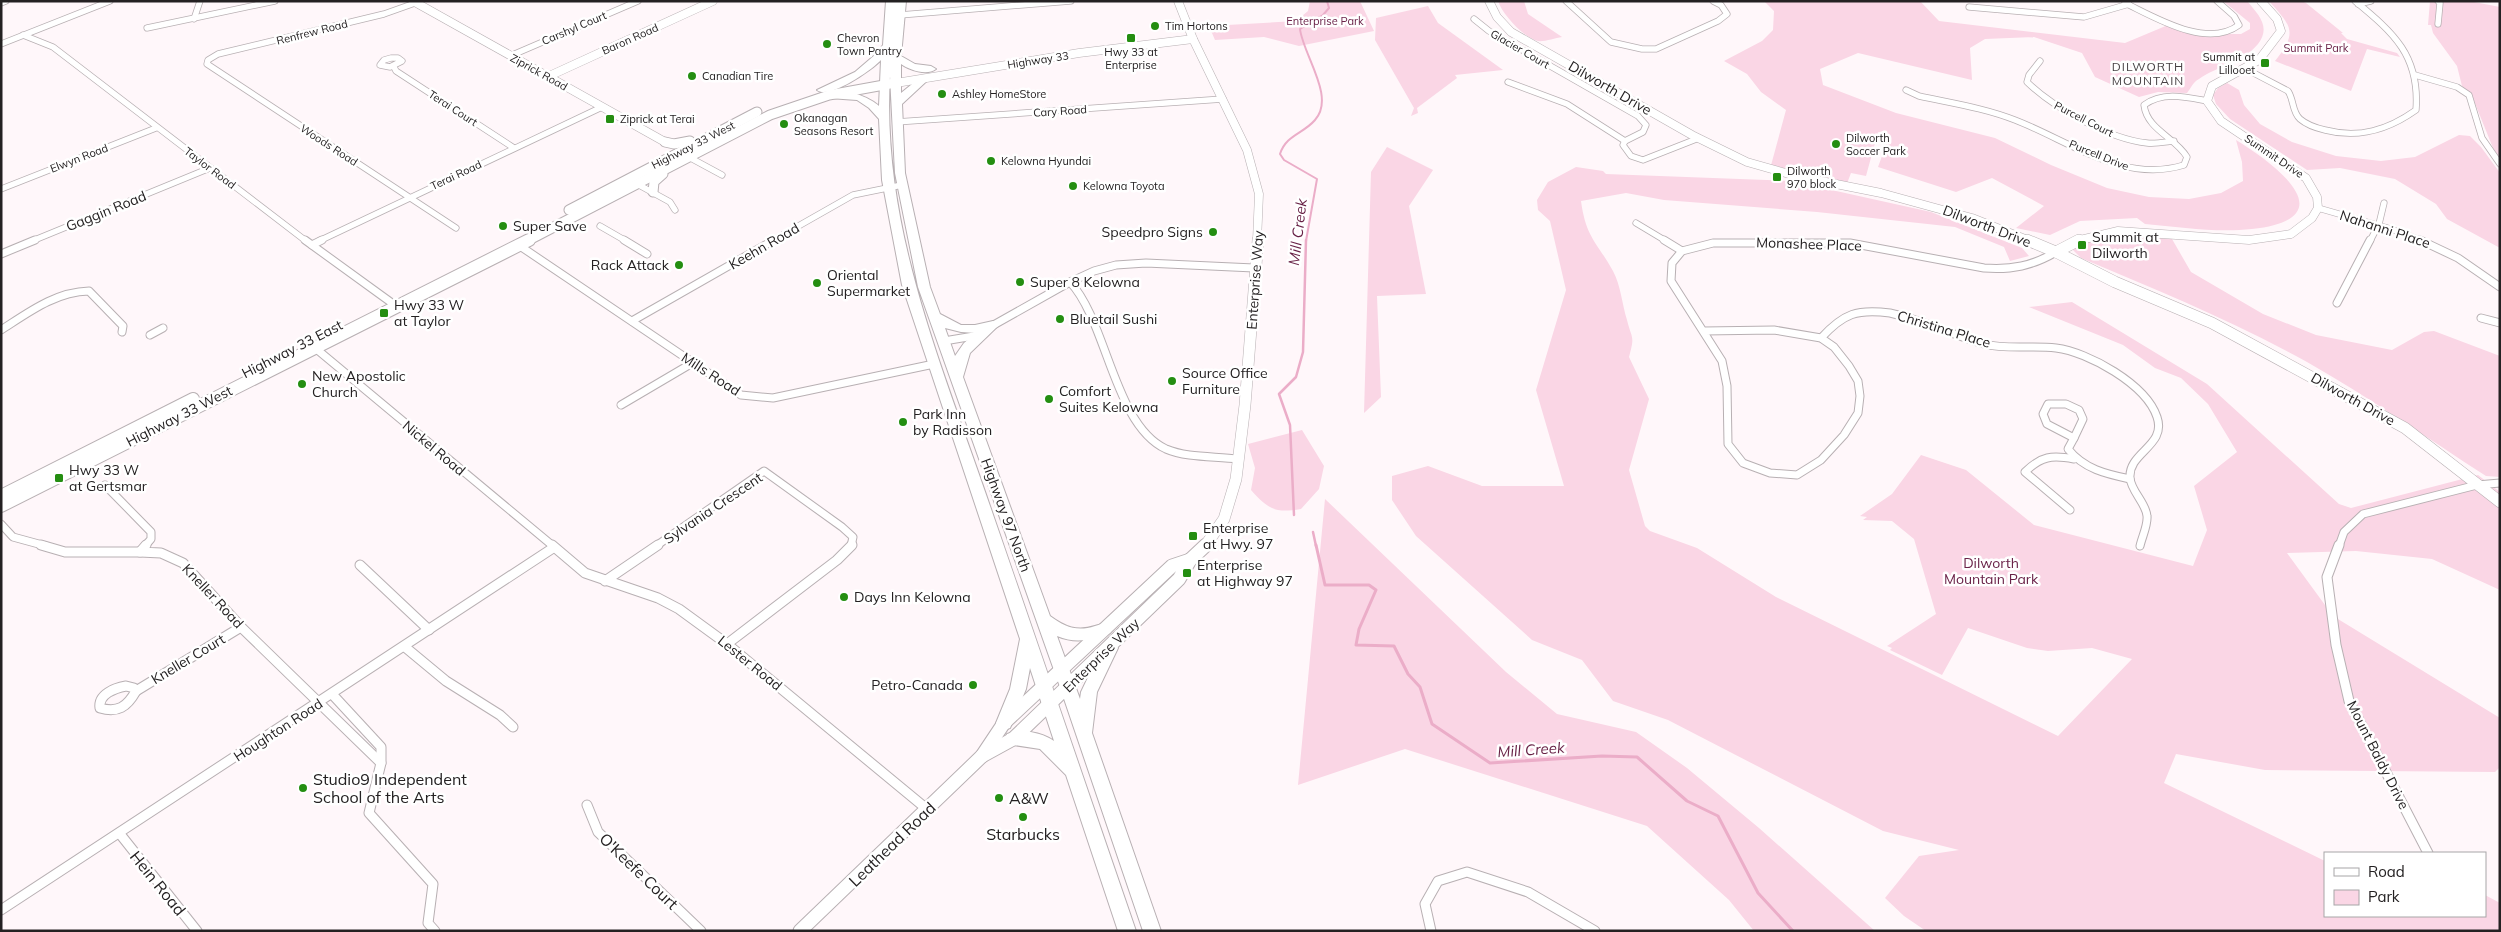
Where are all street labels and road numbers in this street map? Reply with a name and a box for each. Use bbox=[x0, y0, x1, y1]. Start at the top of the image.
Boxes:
street label: Carshyl Court bbox=[540, 8, 609, 48]
street label: Renfrew Road bbox=[275, 16, 349, 48]
street label: Baron Road bbox=[599, 20, 661, 58]
street label: Glacier Court bbox=[1488, 26, 1552, 72]
street label: Highway 33 bbox=[1006, 48, 1070, 72]
street label: Ziprick Road bbox=[508, 51, 570, 93]
street label: Dilworth Drive bbox=[1565, 57, 1655, 119]
street label: Terai Court bbox=[426, 87, 480, 129]
street label: Purcell Court bbox=[2052, 98, 2116, 140]
street label: Cary Road bbox=[1033, 102, 1087, 120]
street label: Highway 33 West bbox=[649, 118, 737, 172]
street label: Woods Road bbox=[297, 121, 361, 169]
street label: Summit Drive bbox=[2242, 131, 2306, 181]
street label: Purcell Drive bbox=[2067, 137, 2131, 173]
street label: Elwyn Road bbox=[48, 141, 110, 175]
street label: Taylor Road bbox=[181, 144, 239, 192]
street label: Terai Road bbox=[428, 157, 484, 193]
street label: Gaggin Road bbox=[63, 187, 149, 235]
street label: Dilworth Drive bbox=[1940, 201, 2034, 251]
street label: Nahanni Place bbox=[2337, 206, 2433, 252]
street label: Keehn Road bbox=[726, 219, 802, 273]
street label: Enterprise Way bbox=[1243, 229, 1267, 330]
street label: Monashee Place bbox=[1756, 233, 1862, 255]
street label: Christina Place bbox=[1895, 306, 1993, 352]
street label: Highway 33 East bbox=[239, 316, 346, 382]
street label: Mills Road bbox=[678, 348, 744, 400]
street label: Dilworth Drive bbox=[2308, 369, 2398, 429]
street label: Highway 33 West bbox=[123, 381, 235, 451]
street label: Nickel Road bbox=[399, 416, 469, 480]
street label: Highway 97 North bbox=[977, 456, 1035, 574]
street label: Sylvania Crescent bbox=[660, 468, 766, 548]
street label: Kneller Road bbox=[178, 560, 248, 632]
street label: Enterprise Way bbox=[1059, 614, 1143, 696]
street label: Kneller Court bbox=[148, 630, 228, 688]
street label: Lester Road bbox=[714, 632, 786, 694]
street label: Houghton Road bbox=[230, 695, 326, 765]
street label: Mount Baldy Drive bbox=[2343, 698, 2413, 812]
street label: Leathead Road bbox=[844, 797, 940, 891]
street label: O'Keefe Court bbox=[595, 828, 683, 914]
street label: Hein Road bbox=[126, 847, 190, 919]

